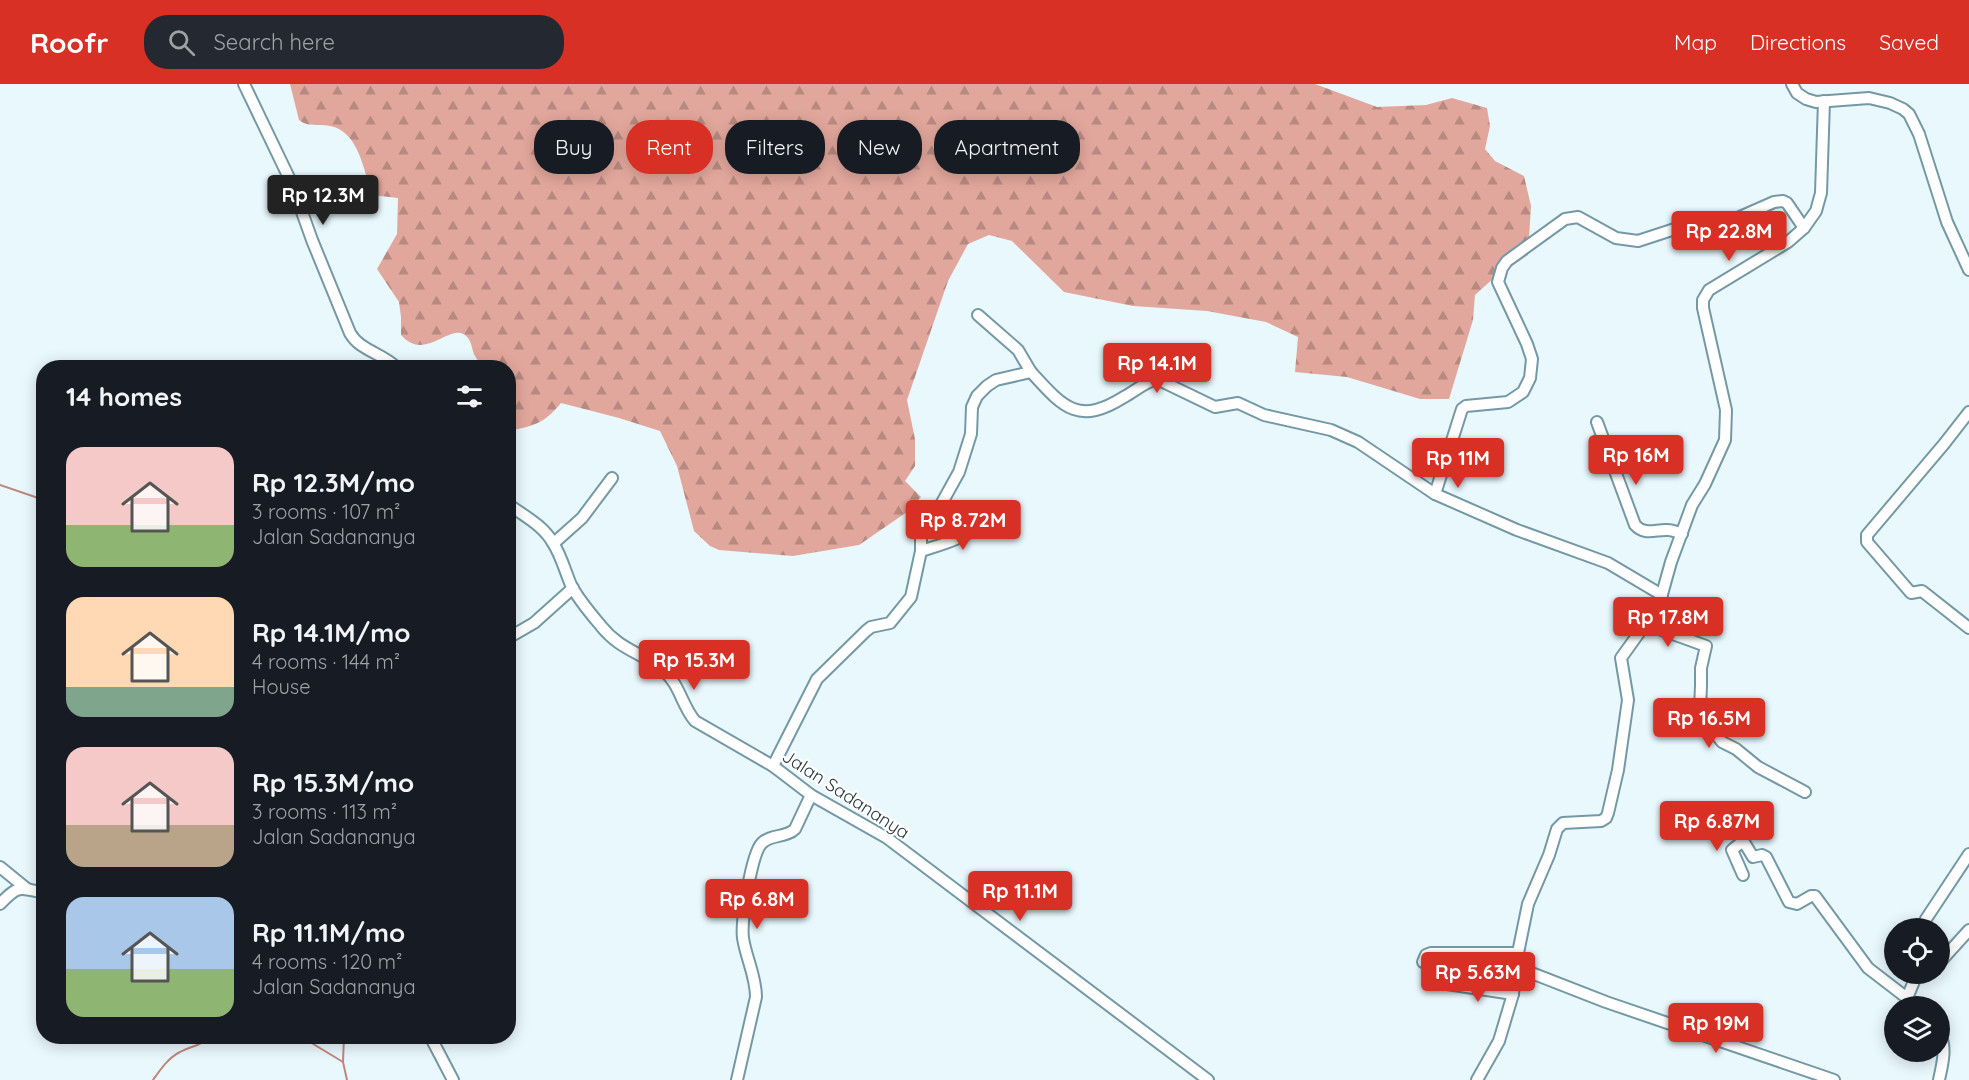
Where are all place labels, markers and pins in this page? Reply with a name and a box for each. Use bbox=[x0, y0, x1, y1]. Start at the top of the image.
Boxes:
pin: Rp 12.3M bbox=[261, 175, 385, 226]
pin: Rp 22.8M bbox=[1667, 211, 1791, 262]
pin: Rp 14.1M bbox=[1095, 343, 1219, 394]
pin: Rp 16M bbox=[1587, 435, 1685, 486]
pin: Rp 11M bbox=[1409, 438, 1507, 489]
pin: Rp 8.72M bbox=[901, 500, 1025, 551]
pin: Rp 17.8M bbox=[1606, 597, 1730, 648]
pin: Rp 15.3M bbox=[632, 640, 756, 691]
pin: Rp 16.5M bbox=[1647, 698, 1771, 749]
pin: Rp 6.87M bbox=[1655, 801, 1779, 852]
pin: Rp 11.1M bbox=[958, 871, 1082, 922]
pin: Rp 6.8M bbox=[702, 879, 812, 930]
pin: Rp 5.63M bbox=[1416, 952, 1540, 1003]
pin: Rp 19M bbox=[1667, 1003, 1765, 1054]

